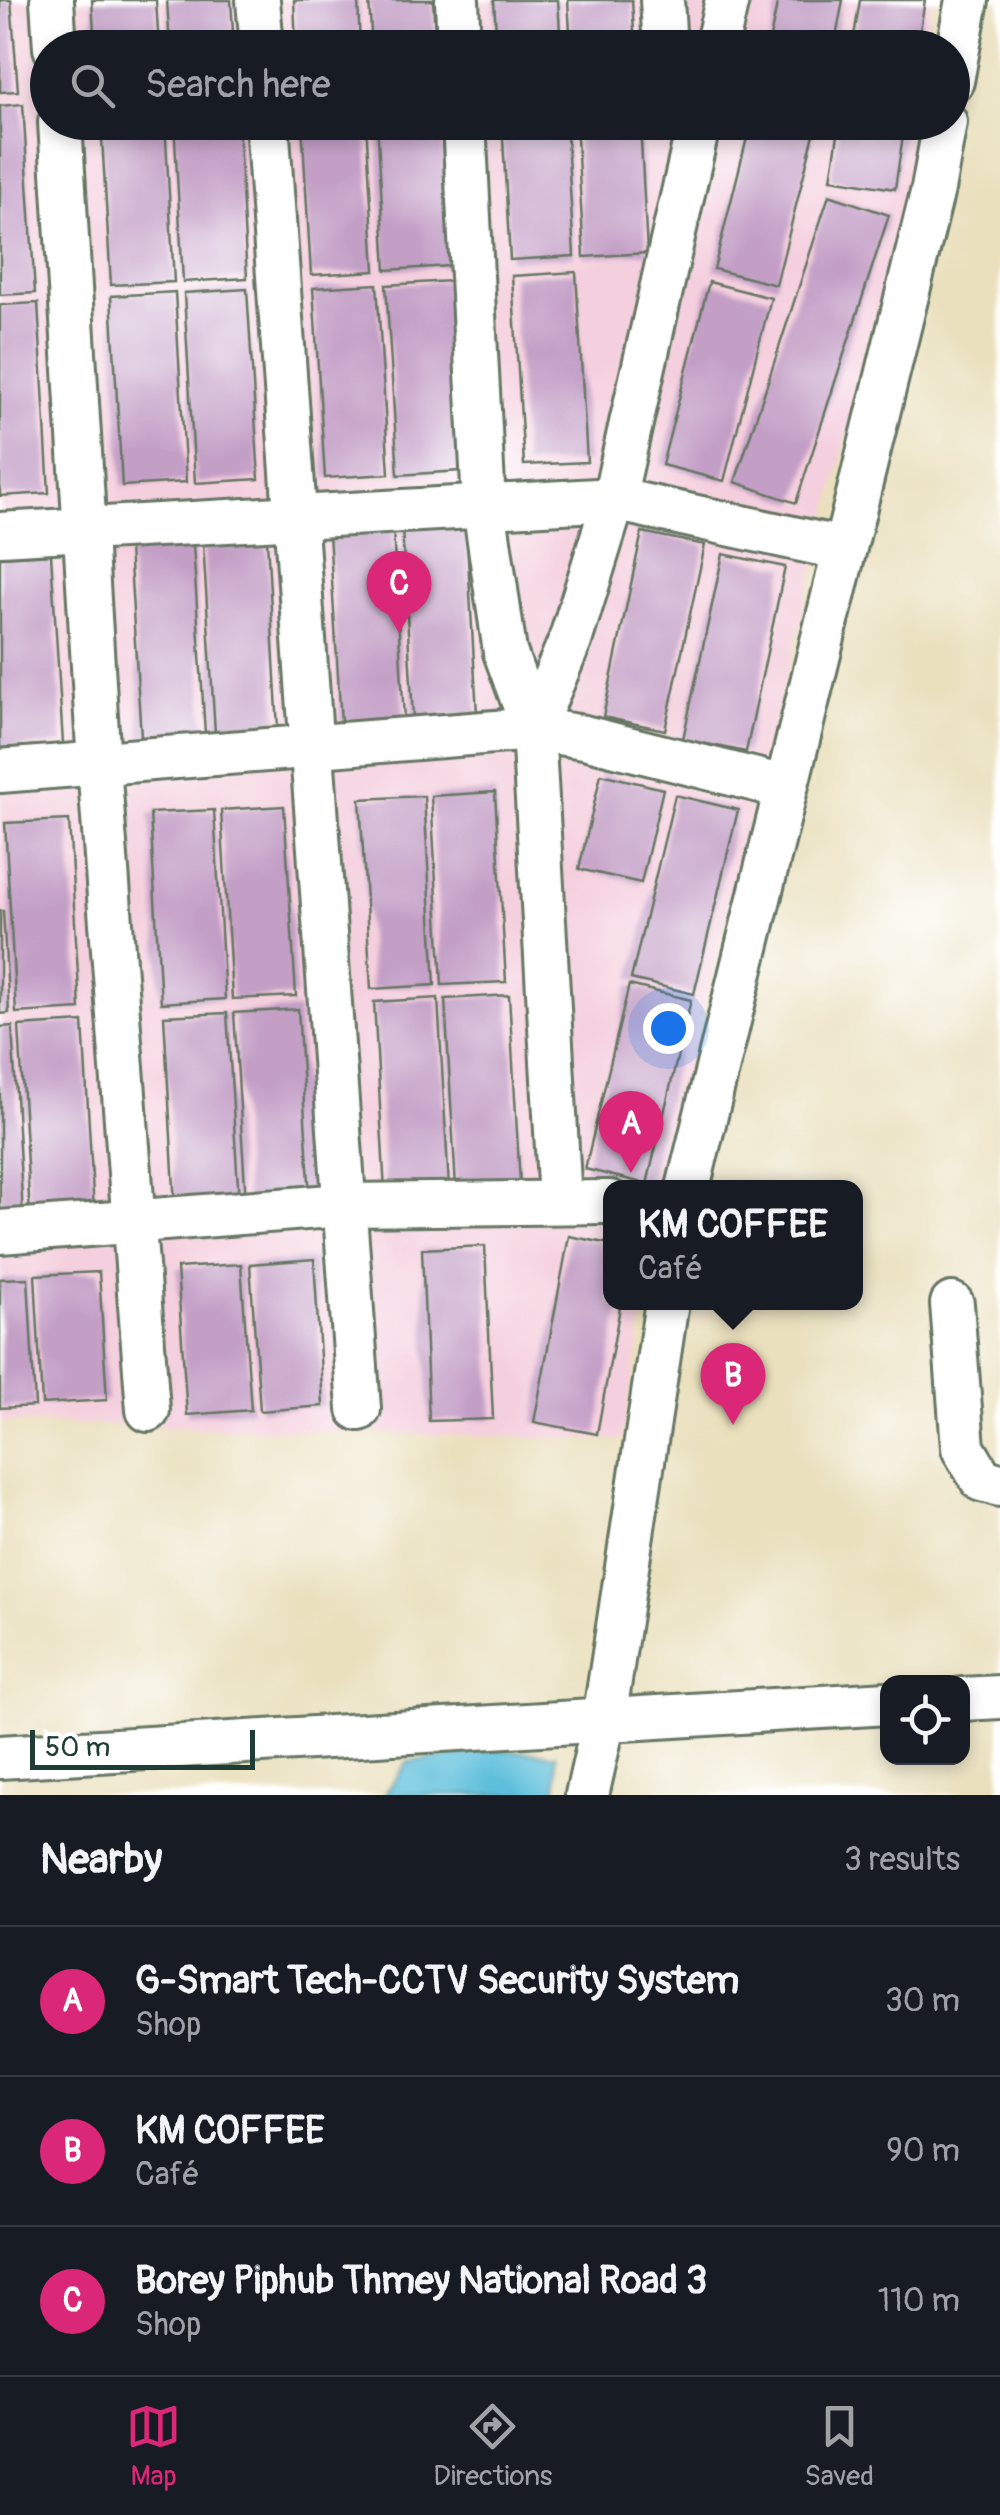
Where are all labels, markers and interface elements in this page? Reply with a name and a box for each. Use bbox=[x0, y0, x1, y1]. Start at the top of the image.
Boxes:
search box bbox=[30, 30, 970, 140]
icon: search bbox=[65, 58, 120, 113]
text: Search here bbox=[145, 61, 331, 109]
pin: C bbox=[366, 550, 432, 633]
your location bbox=[643, 1003, 694, 1054]
pin: A bbox=[598, 1090, 664, 1173]
popup bbox=[603, 1180, 863, 1310]
text: KM COFFEE bbox=[638, 1201, 828, 1249]
text: Café bbox=[638, 1249, 703, 1289]
pin: B bbox=[700, 1342, 766, 1425]
map controls bbox=[880, 1675, 970, 1765]
button: locate bbox=[880, 1675, 970, 1765]
scale bar bbox=[30, 1725, 255, 1770]
text: 50 m bbox=[45, 1730, 110, 1765]
text: Nearby bbox=[40, 1834, 162, 1886]
text: 3 results bbox=[844, 1840, 960, 1880]
text: G-Smart Tech-CCTV Security System bbox=[135, 1957, 739, 2005]
text: A bbox=[62, 1981, 83, 2021]
text: 30 m bbox=[885, 1981, 960, 2021]
text: Shop bbox=[135, 2005, 201, 2045]
text: KM COFFEE bbox=[135, 2107, 325, 2155]
text: B bbox=[63, 2131, 82, 2171]
text: 90 m bbox=[886, 2131, 960, 2171]
text: Café bbox=[135, 2155, 200, 2195]
text: Borey Piphub Thmey National Road 3 bbox=[135, 2257, 707, 2305]
text: C bbox=[63, 2281, 82, 2321]
text: 110 m bbox=[878, 2281, 960, 2321]
text: Shop bbox=[135, 2305, 201, 2345]
tab: Map bbox=[126, 2399, 181, 2494]
tab: Directions bbox=[433, 2399, 552, 2494]
tab: Saved bbox=[804, 2399, 874, 2494]

